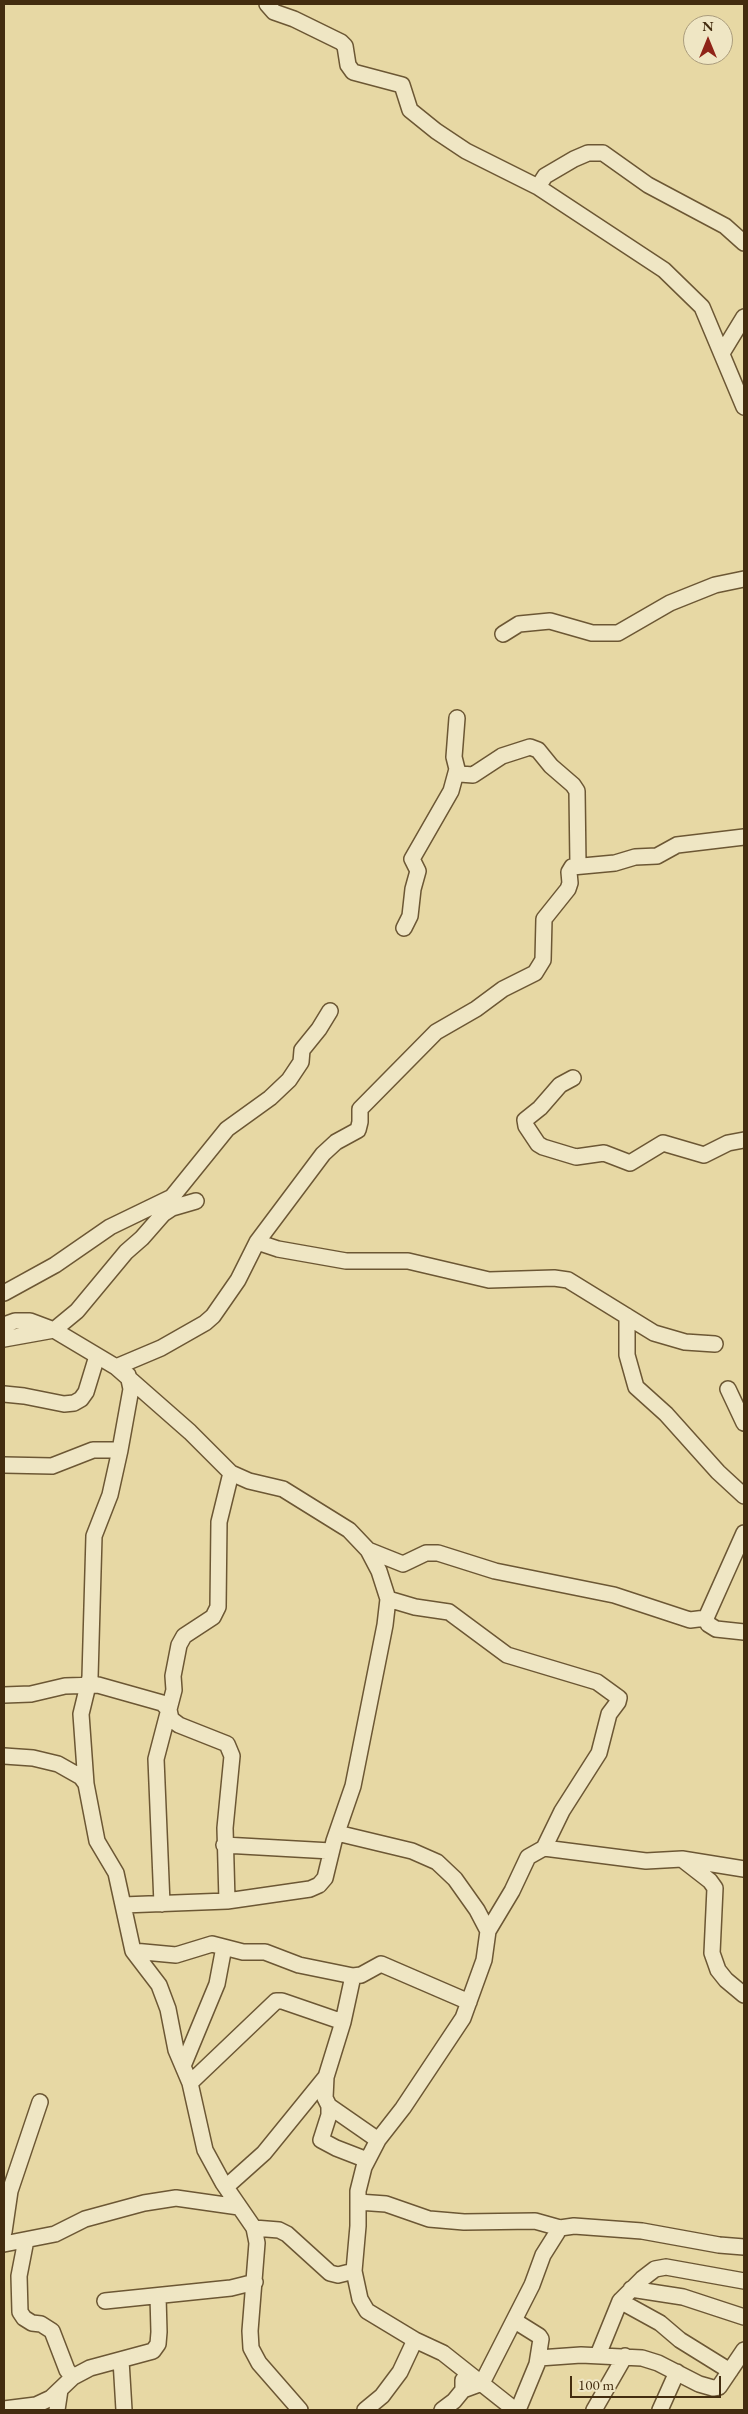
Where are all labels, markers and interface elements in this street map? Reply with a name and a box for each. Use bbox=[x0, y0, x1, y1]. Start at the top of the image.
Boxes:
north arrow bbox=[683, 15, 733, 65]
text: N bbox=[702, 17, 714, 35]
scale bar bbox=[573, 2366, 724, 2398]
text: 100 m bbox=[578, 2375, 614, 2394]

